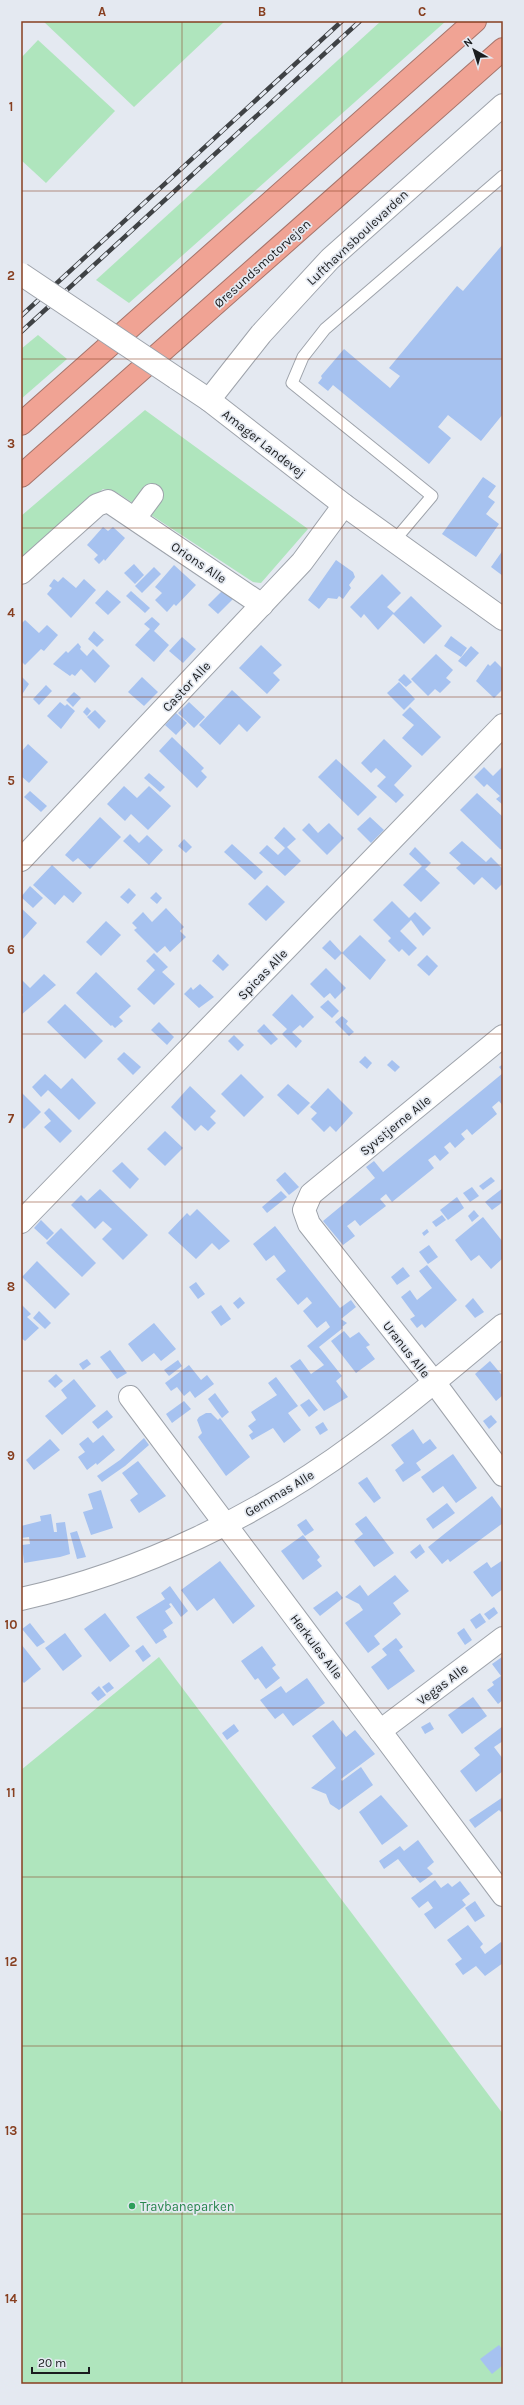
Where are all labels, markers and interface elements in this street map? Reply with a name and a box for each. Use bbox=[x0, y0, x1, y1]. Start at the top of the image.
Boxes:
text: A bbox=[98, 4, 106, 19]
text: B bbox=[258, 4, 266, 19]
text: C bbox=[418, 4, 426, 19]
north arrow bbox=[454, 30, 494, 70]
text: N bbox=[461, 35, 475, 50]
text: 1 bbox=[9, 99, 13, 114]
street label: Lufthavnsboulevarden bbox=[304, 186, 411, 288]
street label: Øresundsmotorvejen bbox=[211, 216, 314, 311]
text: 2 bbox=[7, 268, 15, 283]
street label: Amager Landevej bbox=[219, 406, 308, 481]
text: 3 bbox=[7, 436, 15, 451]
street label: Orions Alle bbox=[168, 539, 229, 586]
text: 4 bbox=[7, 605, 15, 620]
street label: Castor Alle bbox=[159, 658, 214, 715]
text: 5 bbox=[7, 773, 15, 788]
text: 6 bbox=[7, 942, 15, 957]
street label: Spicas Alle bbox=[235, 946, 290, 1003]
street label: Syvstjerne Alle bbox=[357, 1092, 434, 1158]
text: 7 bbox=[8, 1111, 15, 1126]
text: 8 bbox=[7, 1279, 15, 1294]
street label: Uranus Alle bbox=[380, 1318, 433, 1381]
text: 9 bbox=[7, 1448, 15, 1463]
street label: Gemmas Alle bbox=[242, 1467, 317, 1520]
street label: Herkules Alle bbox=[287, 1611, 346, 1682]
text: 10 bbox=[5, 1617, 17, 1632]
street label: Vegas Alle bbox=[414, 1660, 471, 1708]
text: 11 bbox=[6, 1785, 16, 1800]
text: 12 bbox=[5, 1954, 17, 1969]
text: 13 bbox=[5, 2123, 17, 2138]
place label: Travbaneparken bbox=[140, 2199, 235, 2214]
marker: Travbaneparken bbox=[127, 2201, 137, 2211]
text: 14 bbox=[5, 2291, 17, 2306]
scale bar bbox=[32, 2349, 89, 2375]
text: 20 m bbox=[38, 2356, 66, 2370]

